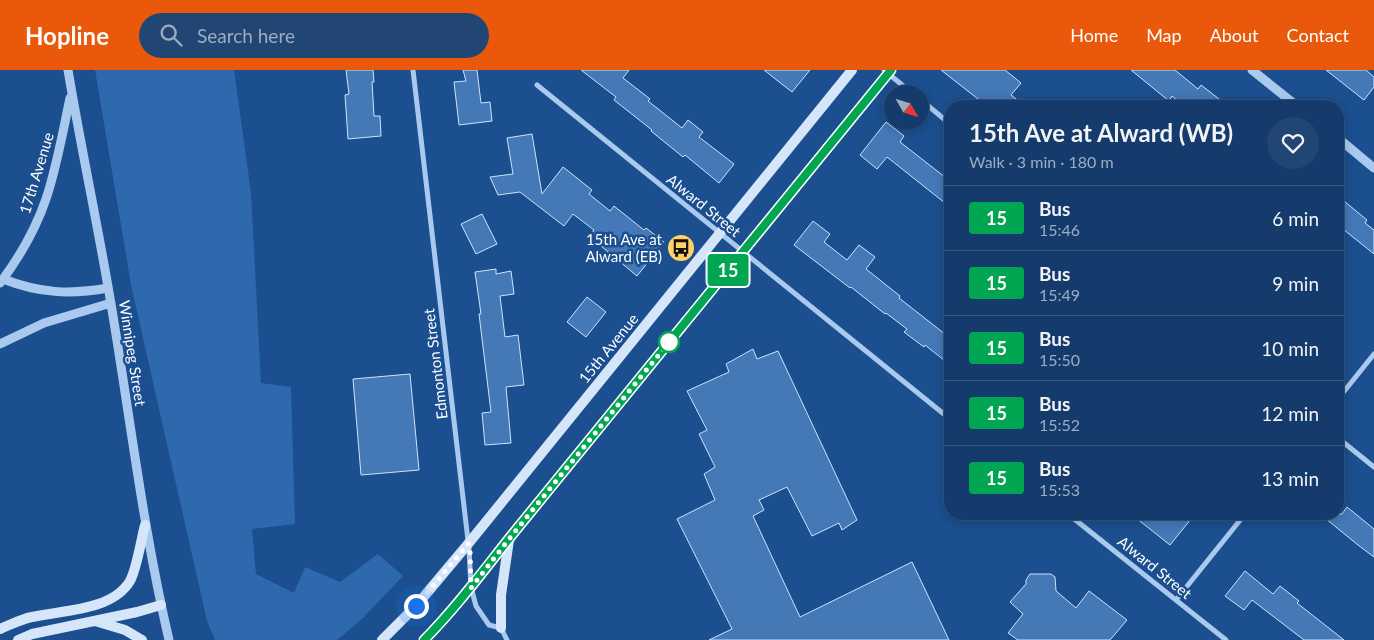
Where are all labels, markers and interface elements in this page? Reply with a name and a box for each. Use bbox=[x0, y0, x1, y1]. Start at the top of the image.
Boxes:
search box bbox=[139, 13, 489, 58]
text: Hopline bbox=[25, 21, 109, 50]
icon: search bbox=[157, 21, 185, 49]
text: Search here bbox=[197, 24, 295, 47]
text: Home bbox=[1070, 24, 1118, 46]
text: Map bbox=[1146, 24, 1182, 46]
text: About bbox=[1210, 24, 1259, 46]
text: Contact bbox=[1287, 24, 1349, 46]
north arrow bbox=[884, 85, 929, 130]
map controls bbox=[884, 85, 929, 130]
button: heart bbox=[1267, 117, 1319, 169]
text: 15th Ave at Alward (WB) bbox=[969, 118, 1233, 147]
street label: 17th Avenue bbox=[15, 130, 57, 216]
text: Walk · 3 min · 180 m bbox=[969, 152, 1114, 171]
street label: Alward Street bbox=[663, 170, 745, 241]
text: Bus bbox=[1039, 197, 1070, 220]
text: 15 bbox=[986, 207, 1007, 229]
text: 6 min bbox=[1272, 207, 1319, 230]
text: 15:46 bbox=[1039, 220, 1080, 239]
place label: 15th Ave at Alward (EB) bbox=[585, 230, 663, 265]
bus stop icon: 15th Ave at Alward (EB) bbox=[666, 233, 696, 263]
line badge: 15 bbox=[706, 254, 750, 286]
text: 15 bbox=[718, 259, 738, 281]
text: Bus bbox=[1039, 262, 1070, 285]
text: 15 bbox=[986, 272, 1007, 294]
text: 9 min bbox=[1272, 272, 1319, 295]
text: 15:49 bbox=[1039, 285, 1080, 304]
street label: Winnipeg Street bbox=[116, 299, 150, 408]
street label: Edmonton Street bbox=[419, 307, 451, 420]
street label: 15th Avenue bbox=[575, 310, 642, 386]
text: Bus bbox=[1039, 327, 1070, 350]
unlabelled marker bbox=[658, 331, 680, 353]
text: 15 bbox=[986, 337, 1007, 359]
text: 10 min bbox=[1261, 337, 1319, 360]
text: 15:50 bbox=[1039, 350, 1080, 369]
text: Bus bbox=[1039, 392, 1070, 415]
text: 15 bbox=[986, 402, 1007, 424]
text: 12 min bbox=[1261, 402, 1319, 425]
text: 15:52 bbox=[1039, 415, 1080, 434]
text: Bus bbox=[1039, 457, 1070, 480]
text: 15 bbox=[986, 467, 1007, 489]
text: 13 min bbox=[1261, 467, 1319, 490]
text: 15:53 bbox=[1039, 480, 1080, 499]
street label: Alward Street bbox=[1114, 532, 1196, 603]
your location bbox=[404, 594, 429, 619]

